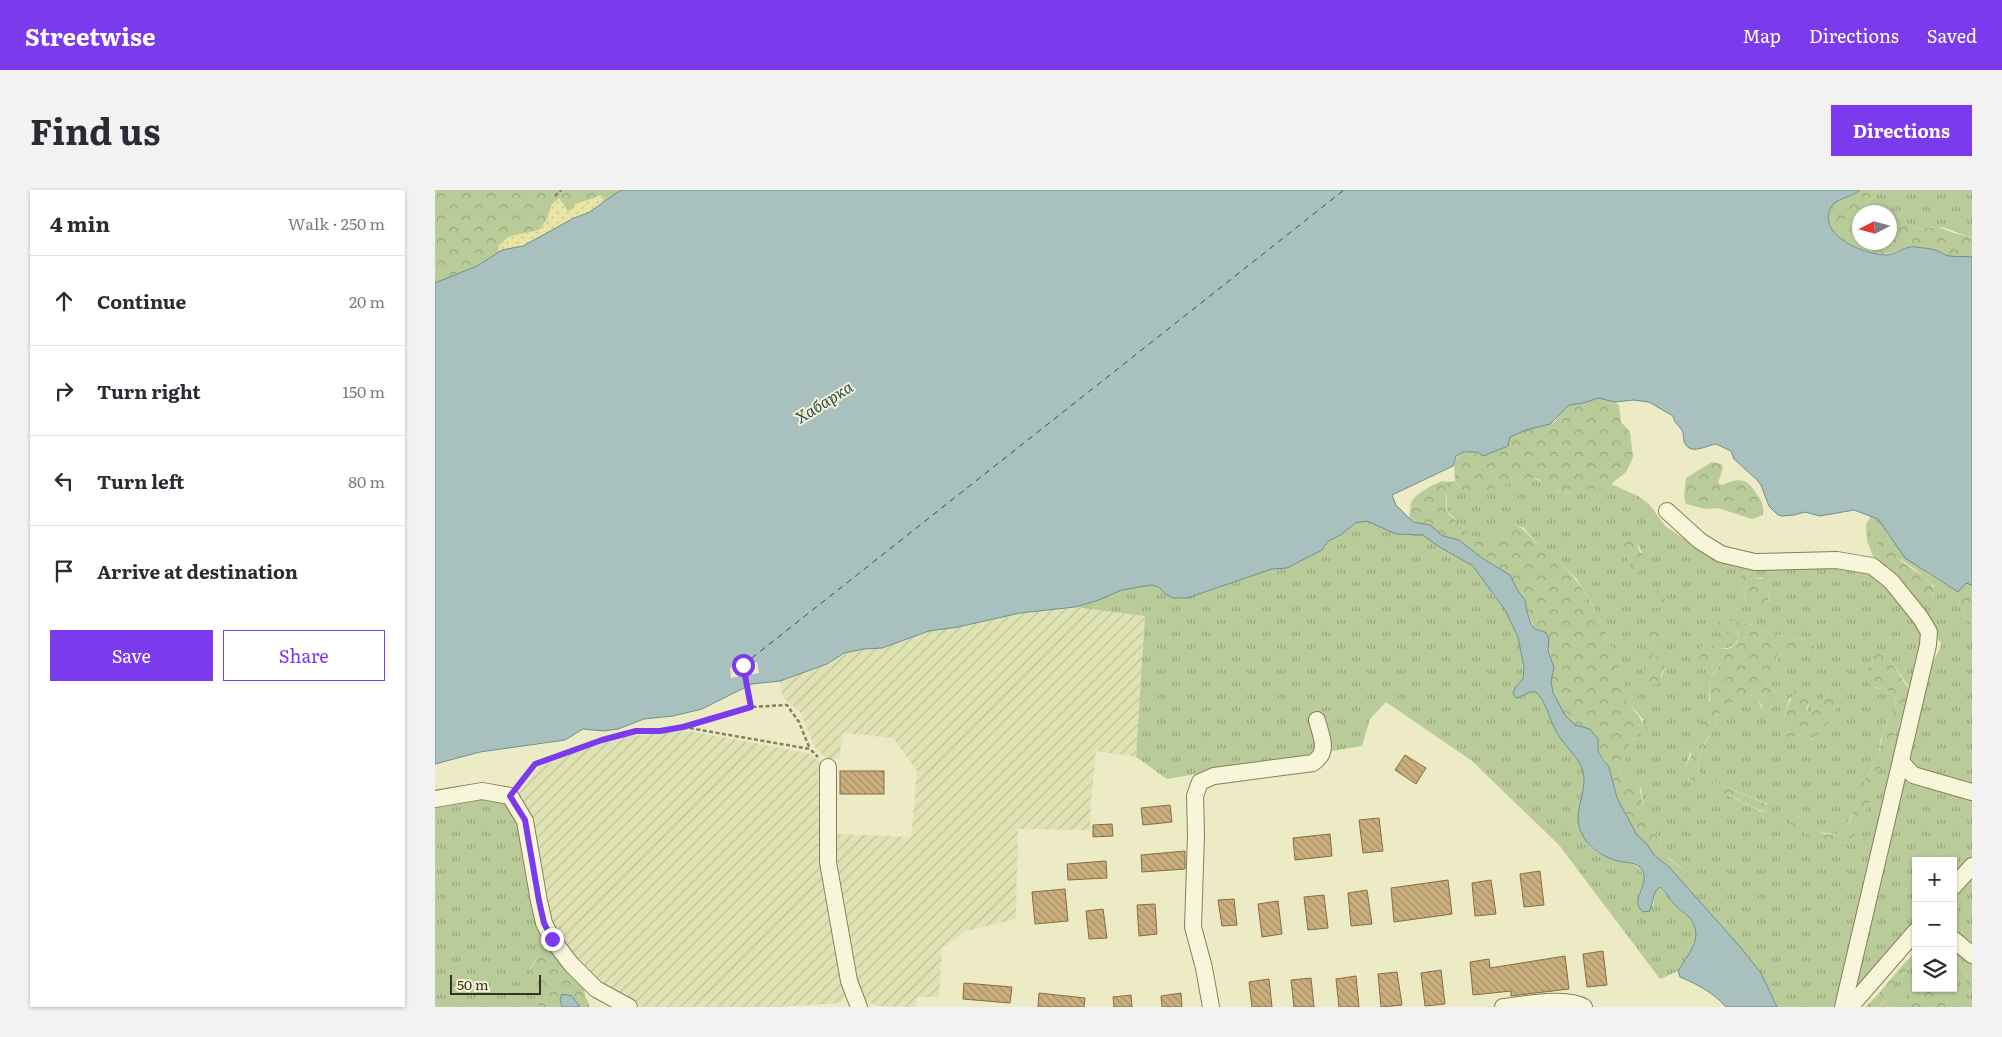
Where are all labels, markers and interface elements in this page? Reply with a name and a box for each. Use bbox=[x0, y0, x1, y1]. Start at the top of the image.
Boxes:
text: Streetwise bbox=[25, 18, 155, 53]
text: Map bbox=[1743, 22, 1781, 49]
text: Directions bbox=[1809, 22, 1899, 49]
text: Saved bbox=[1927, 22, 1977, 49]
text: Find us bbox=[30, 104, 160, 156]
button: Directions bbox=[1831, 105, 1972, 156]
north arrow bbox=[1852, 205, 1897, 250]
text: 4 min bbox=[50, 207, 110, 238]
text: Walk · 250 m bbox=[288, 211, 385, 235]
icon: ahead bbox=[50, 287, 78, 315]
text: Continue bbox=[97, 287, 186, 315]
text: 20 m bbox=[349, 289, 385, 313]
water label: Хабарка bbox=[790, 374, 858, 428]
icon: right bbox=[50, 377, 78, 405]
text: Turn right bbox=[97, 377, 201, 405]
text: 150 m bbox=[342, 379, 385, 403]
icon: left bbox=[50, 467, 78, 495]
text: Turn left bbox=[97, 467, 184, 495]
text: 80 m bbox=[348, 469, 385, 493]
icon: arrive bbox=[50, 557, 78, 585]
text: Arrive at destination bbox=[97, 557, 298, 585]
button: Save bbox=[50, 630, 213, 681]
button: Share bbox=[223, 630, 385, 681]
route start bbox=[732, 654, 755, 677]
map controls bbox=[1912, 857, 1957, 992]
button: + bbox=[1912, 857, 1957, 902]
button: − bbox=[1912, 902, 1957, 947]
route end bbox=[541, 928, 564, 951]
button: layers bbox=[1912, 947, 1957, 992]
scale bar bbox=[450, 972, 541, 995]
text: 50 m bbox=[457, 974, 489, 994]

